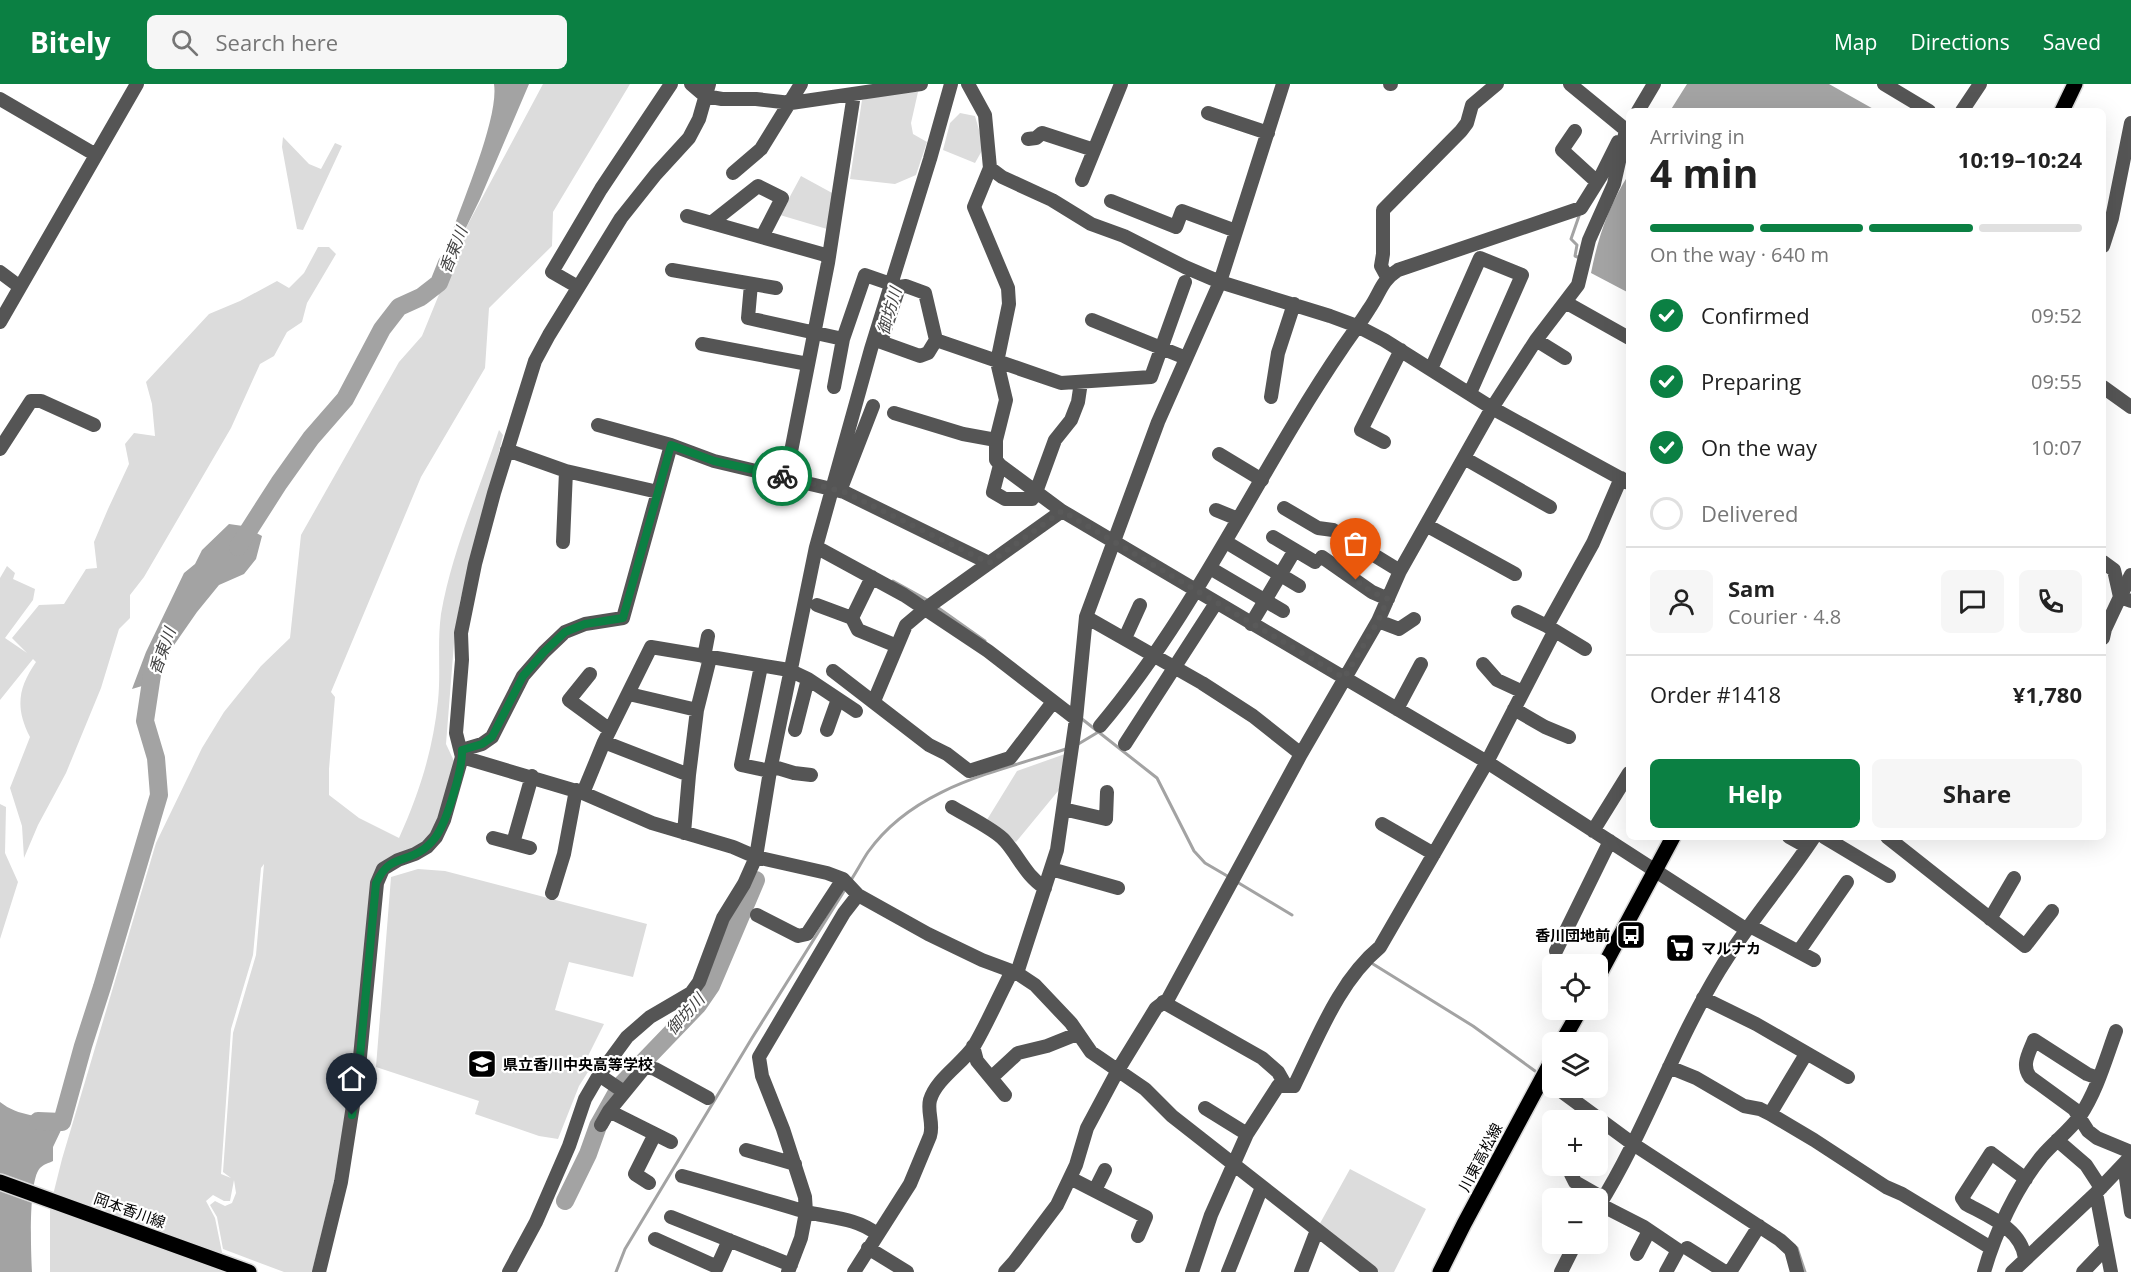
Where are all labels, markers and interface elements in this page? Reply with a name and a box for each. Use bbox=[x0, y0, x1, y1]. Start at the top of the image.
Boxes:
search box bbox=[147, 15, 567, 69]
text: Bitely bbox=[30, 23, 111, 61]
icon: search bbox=[168, 26, 201, 59]
text: Search here bbox=[216, 27, 338, 57]
text: Map bbox=[1834, 28, 1877, 56]
text: Directions bbox=[1910, 28, 2010, 56]
text: Saved bbox=[2043, 28, 2101, 56]
text: Arriving in bbox=[1650, 123, 1745, 150]
text: 10:19–10:24 bbox=[1958, 144, 2082, 174]
text: 4 min bbox=[1650, 146, 1758, 199]
water label: 香東川 bbox=[434, 222, 473, 276]
text: On the way · 640 m bbox=[1650, 241, 1829, 268]
water label: 御坊川 bbox=[872, 283, 907, 337]
icon: check bbox=[1650, 299, 1683, 332]
text: Confirmed bbox=[1701, 300, 1810, 330]
text: 09:52 bbox=[2031, 302, 2082, 329]
icon: check bbox=[1650, 365, 1683, 398]
text: Preparing bbox=[1701, 366, 1801, 396]
text: 09:55 bbox=[2031, 368, 2082, 395]
icon: check bbox=[1650, 431, 1683, 464]
text: On the way bbox=[1701, 432, 1817, 462]
text: 10:07 bbox=[2031, 434, 2082, 461]
courier bbox=[752, 446, 812, 506]
icon: bike bbox=[766, 460, 799, 493]
text: Delivered bbox=[1701, 498, 1799, 528]
pin bbox=[1330, 518, 1381, 580]
icon: bag bbox=[1339, 527, 1372, 560]
button: person bbox=[1650, 570, 1713, 633]
button: chat bbox=[1941, 570, 2004, 633]
button: phone bbox=[2019, 570, 2082, 633]
text: Sam bbox=[1728, 573, 1775, 603]
text: Courier · 4.8 bbox=[1728, 603, 1841, 630]
water label: 香東川 bbox=[143, 623, 181, 677]
text: Order #1418 bbox=[1650, 679, 1781, 709]
text: ¥1,780 bbox=[2013, 679, 2082, 709]
button: Help bbox=[1650, 759, 1860, 828]
button: Share bbox=[1872, 759, 2082, 828]
bus stop icon: 香川団地前 bbox=[1615, 919, 1647, 951]
place label: 香川団地前 bbox=[1535, 925, 1610, 945]
supermarket icon: マルナカ bbox=[1664, 932, 1696, 964]
place label: マルナカ bbox=[1701, 938, 1761, 958]
map controls bbox=[1542, 954, 1608, 1254]
button: locate bbox=[1542, 954, 1608, 1020]
water label: 御坊川 bbox=[661, 987, 711, 1039]
button: layers bbox=[1542, 1032, 1608, 1098]
school or university icon: 県立香川中央高等学校 bbox=[466, 1048, 498, 1080]
pin bbox=[326, 1053, 377, 1115]
place label: 県立香川中央高等学校 bbox=[503, 1054, 653, 1074]
icon: home bbox=[335, 1062, 368, 1095]
button: + bbox=[1542, 1110, 1608, 1176]
street label: 川東高松線 bbox=[1454, 1119, 1506, 1195]
street label: 岡本香川線 bbox=[91, 1188, 169, 1232]
button: − bbox=[1542, 1188, 1608, 1254]

